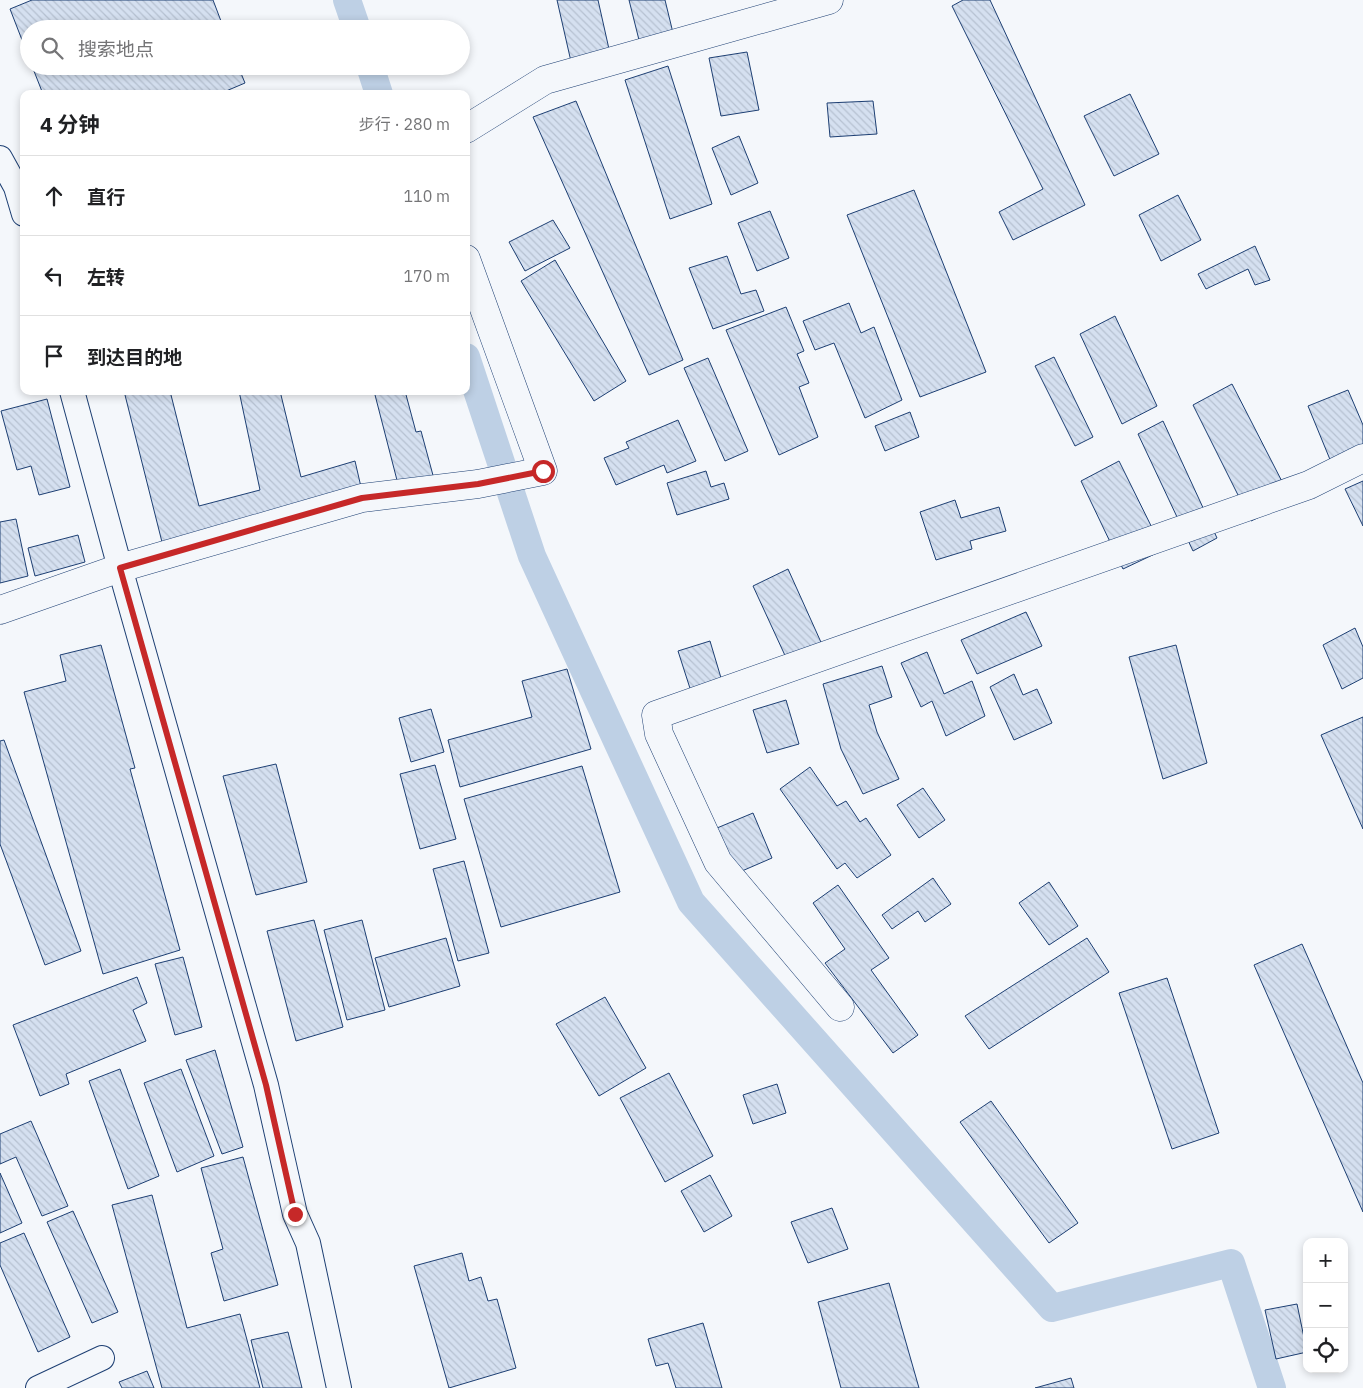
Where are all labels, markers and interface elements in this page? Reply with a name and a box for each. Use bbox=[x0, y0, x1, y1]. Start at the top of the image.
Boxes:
search box bbox=[20, 20, 470, 75]
icon: search bbox=[38, 34, 66, 62]
text: 搜索地点 bbox=[78, 37, 154, 61]
text: 4 分钟 bbox=[40, 110, 100, 138]
text: 步行 · 280 m bbox=[359, 114, 450, 134]
icon: ahead bbox=[40, 182, 68, 210]
text: 直行 bbox=[87, 185, 125, 209]
text: 110 m bbox=[403, 186, 450, 206]
icon: left bbox=[40, 262, 68, 290]
text: 左转 bbox=[87, 265, 125, 289]
text: 170 m bbox=[403, 266, 450, 286]
icon: arrive bbox=[40, 342, 68, 370]
text: 到达目的地 bbox=[87, 345, 182, 369]
route start bbox=[532, 460, 555, 483]
route end bbox=[284, 1203, 307, 1226]
map controls bbox=[1303, 1238, 1348, 1373]
button: + bbox=[1303, 1238, 1348, 1283]
button: − bbox=[1303, 1283, 1348, 1328]
button: locate bbox=[1303, 1328, 1348, 1373]

